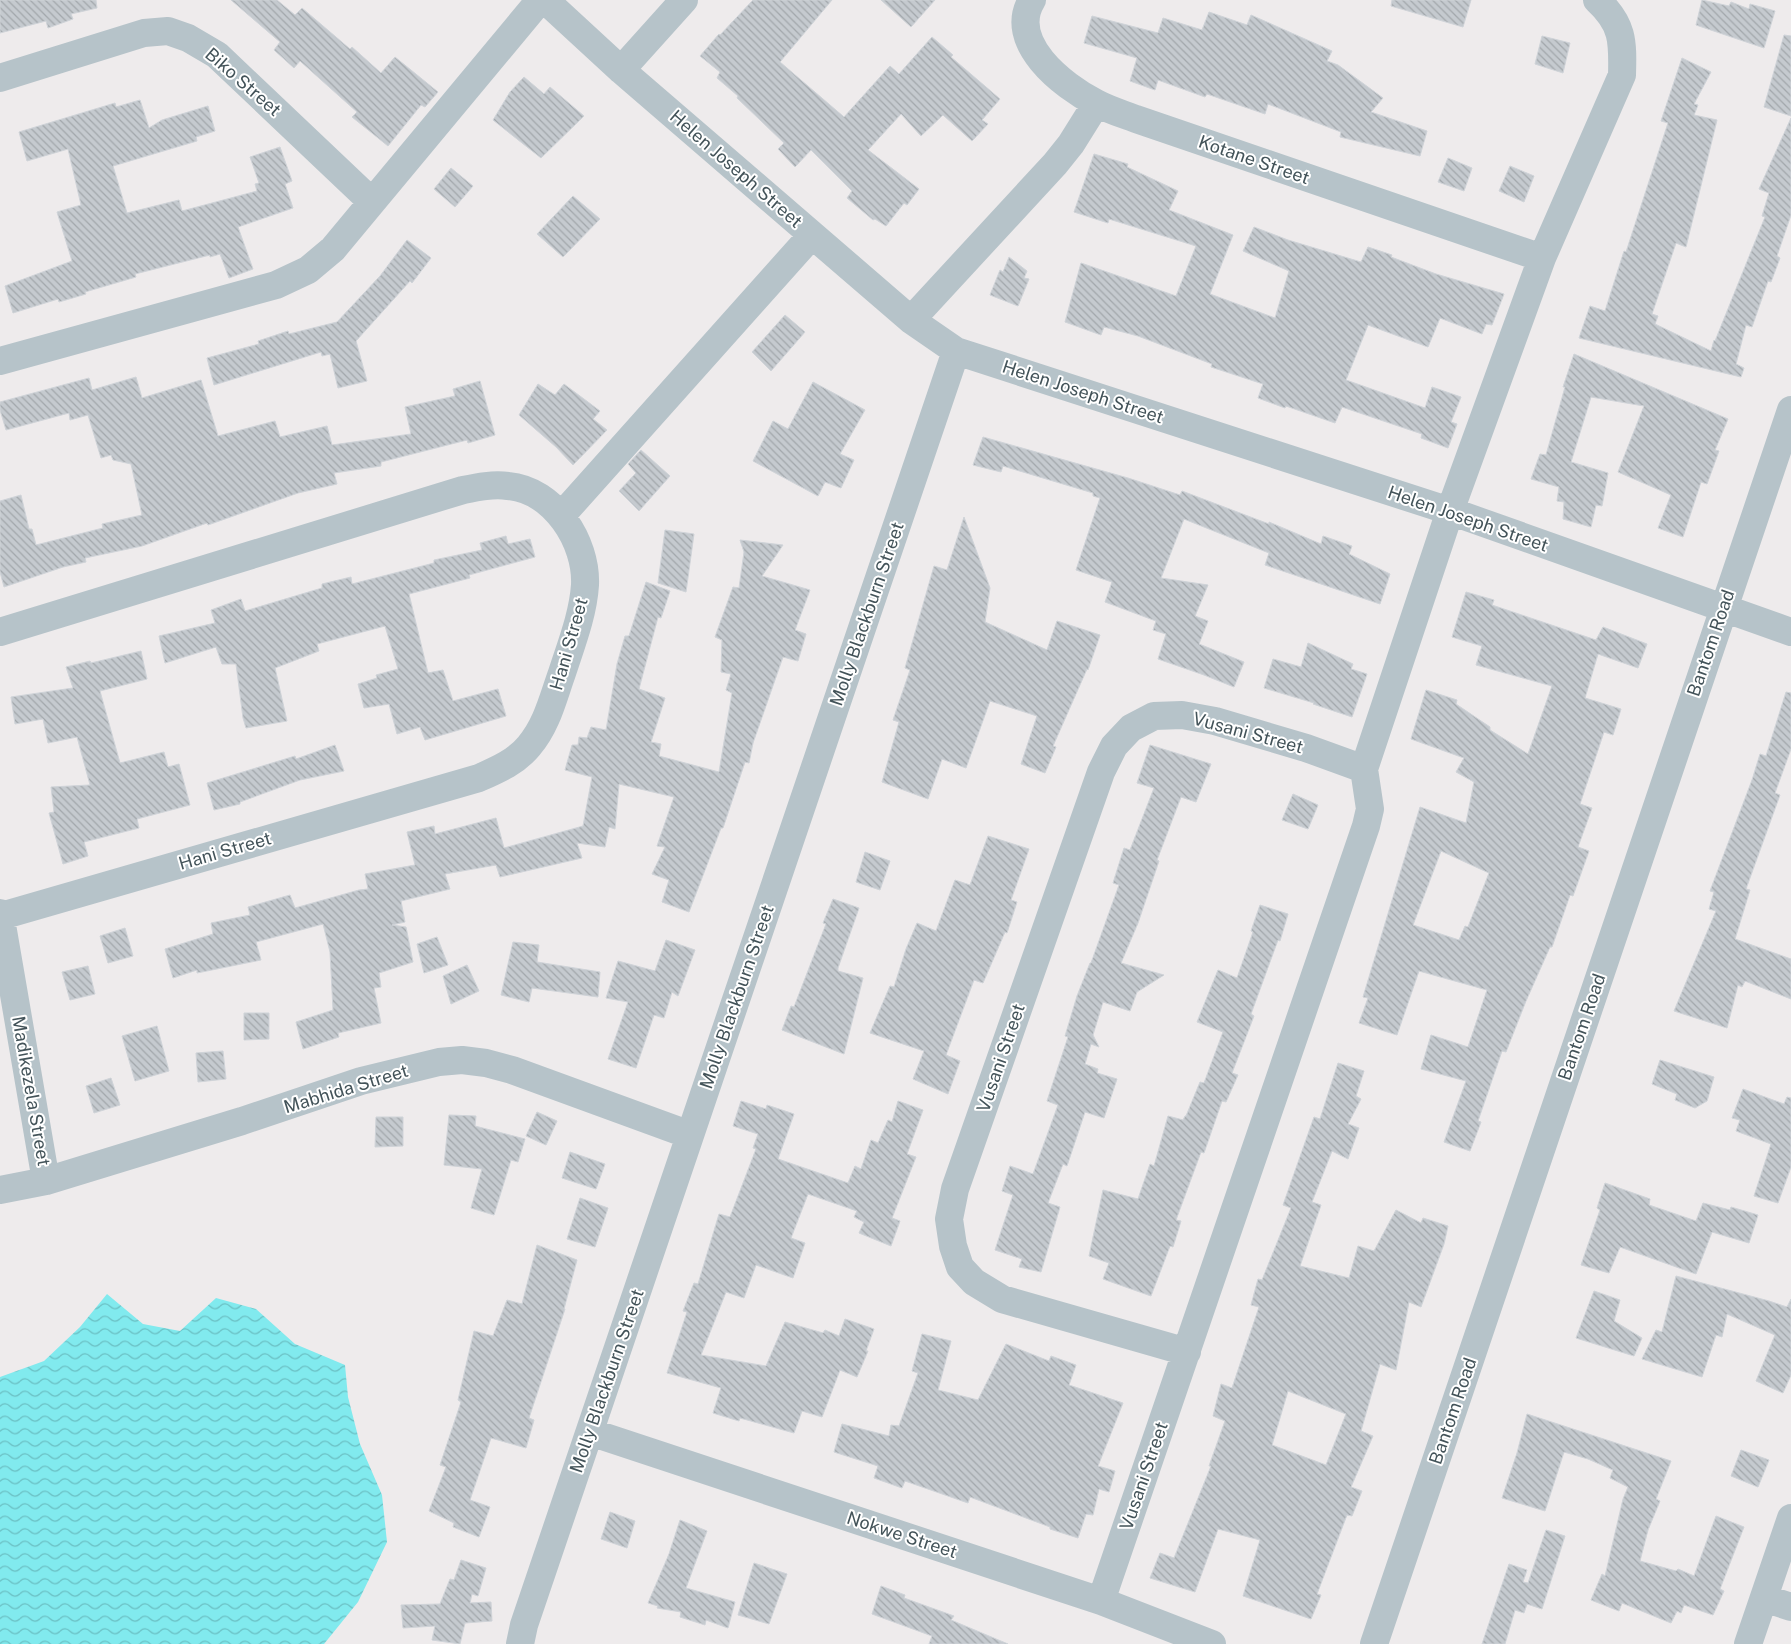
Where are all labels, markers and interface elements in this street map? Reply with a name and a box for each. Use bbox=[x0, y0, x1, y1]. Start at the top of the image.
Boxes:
street label: Biko Street bbox=[201, 43, 285, 120]
street label: Helen Joseph Street bbox=[666, 105, 807, 232]
street label: Kotane Street bbox=[1196, 131, 1312, 188]
street label: Helen Joseph Street bbox=[1000, 356, 1166, 428]
street label: Helen Joseph Street bbox=[1385, 481, 1551, 556]
street label: Molly Blackburn Street bbox=[825, 519, 908, 709]
street label: Bantom Road bbox=[1682, 587, 1739, 699]
street label: Hani Street bbox=[545, 595, 592, 693]
street label: Vusani Street bbox=[1191, 708, 1306, 757]
street label: Hani Street bbox=[176, 827, 274, 874]
street label: Molly Blackburn Street bbox=[695, 902, 778, 1092]
street label: Bantom Road bbox=[1553, 971, 1610, 1083]
street label: Vusani Street bbox=[972, 1001, 1029, 1115]
street label: Madikezela Street bbox=[8, 1014, 55, 1168]
street label: Mabhida Street bbox=[281, 1060, 411, 1117]
street label: Molly Blackburn Street bbox=[565, 1286, 648, 1476]
street label: Bantom Road bbox=[1424, 1355, 1481, 1467]
street label: Vusani Street bbox=[1115, 1419, 1172, 1533]
street label: Nokwe Street bbox=[844, 1507, 960, 1562]

